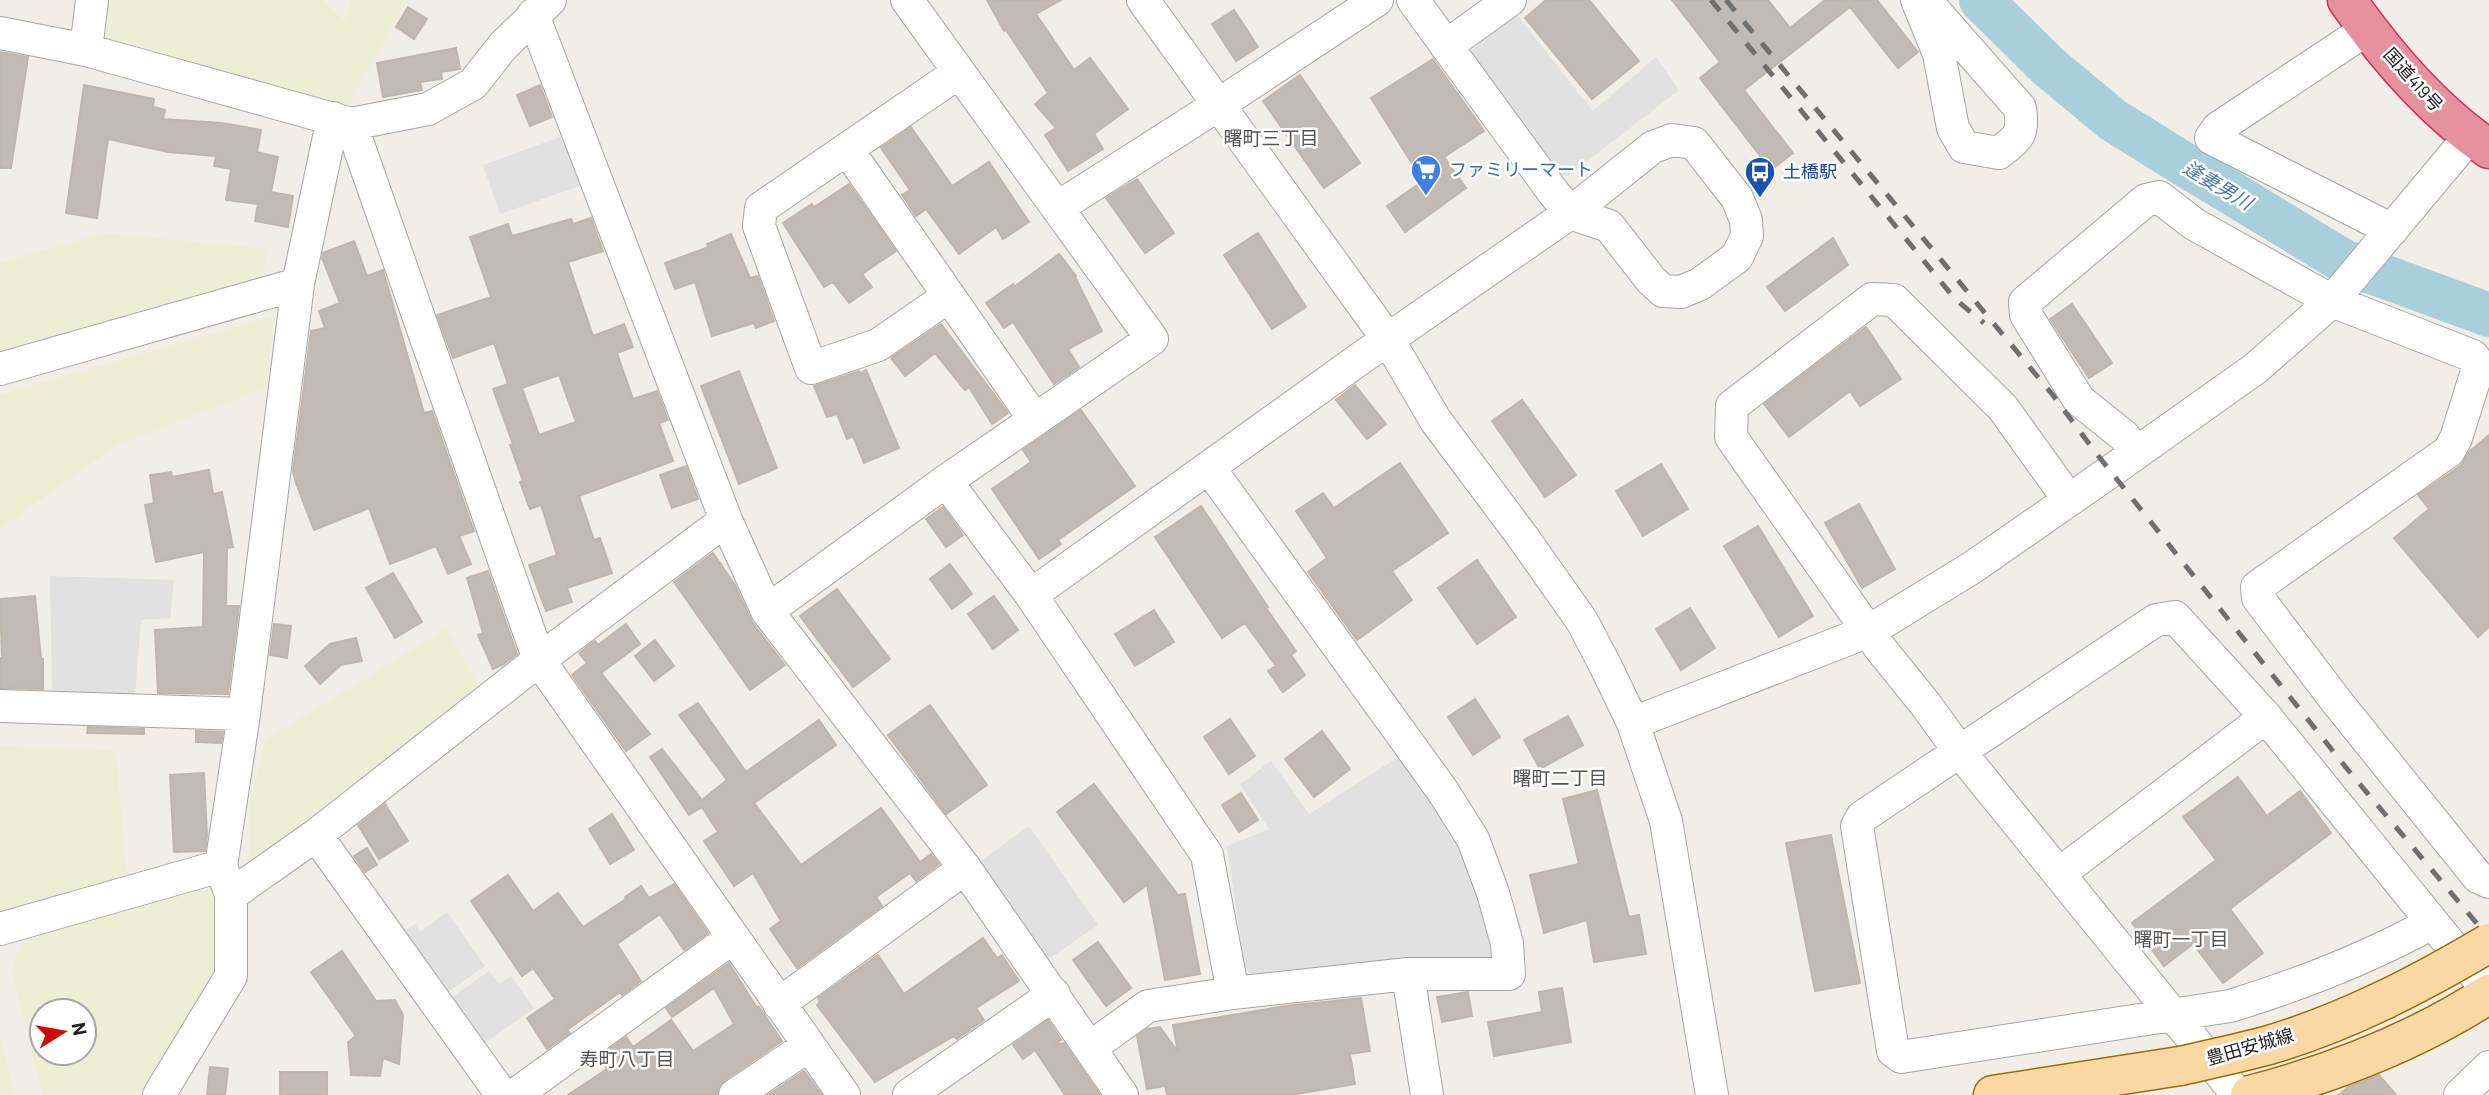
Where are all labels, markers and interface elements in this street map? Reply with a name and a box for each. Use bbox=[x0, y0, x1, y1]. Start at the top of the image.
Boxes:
street label: 国道419号 bbox=[2379, 43, 2448, 116]
district label: 曙町三丁目 bbox=[1223, 126, 1319, 149]
supermarket icon: ファミリーマート bbox=[1409, 153, 1443, 197]
bus stop icon: 土橋駅 bbox=[1743, 155, 1777, 199]
water label: 逢妻男川 bbox=[2180, 155, 2258, 215]
place label: ファミリーマート bbox=[1449, 158, 1593, 180]
place label: 土橋駅 bbox=[1783, 160, 1837, 182]
district label: 曙町二丁目 bbox=[1512, 766, 1608, 789]
district label: 曙町一丁目 bbox=[2133, 927, 2229, 950]
north arrow bbox=[28, 997, 98, 1067]
text: N bbox=[68, 1020, 93, 1037]
street label: 豊田安城線 bbox=[2203, 1023, 2296, 1069]
district label: 寿町八丁目 bbox=[579, 1047, 675, 1070]

